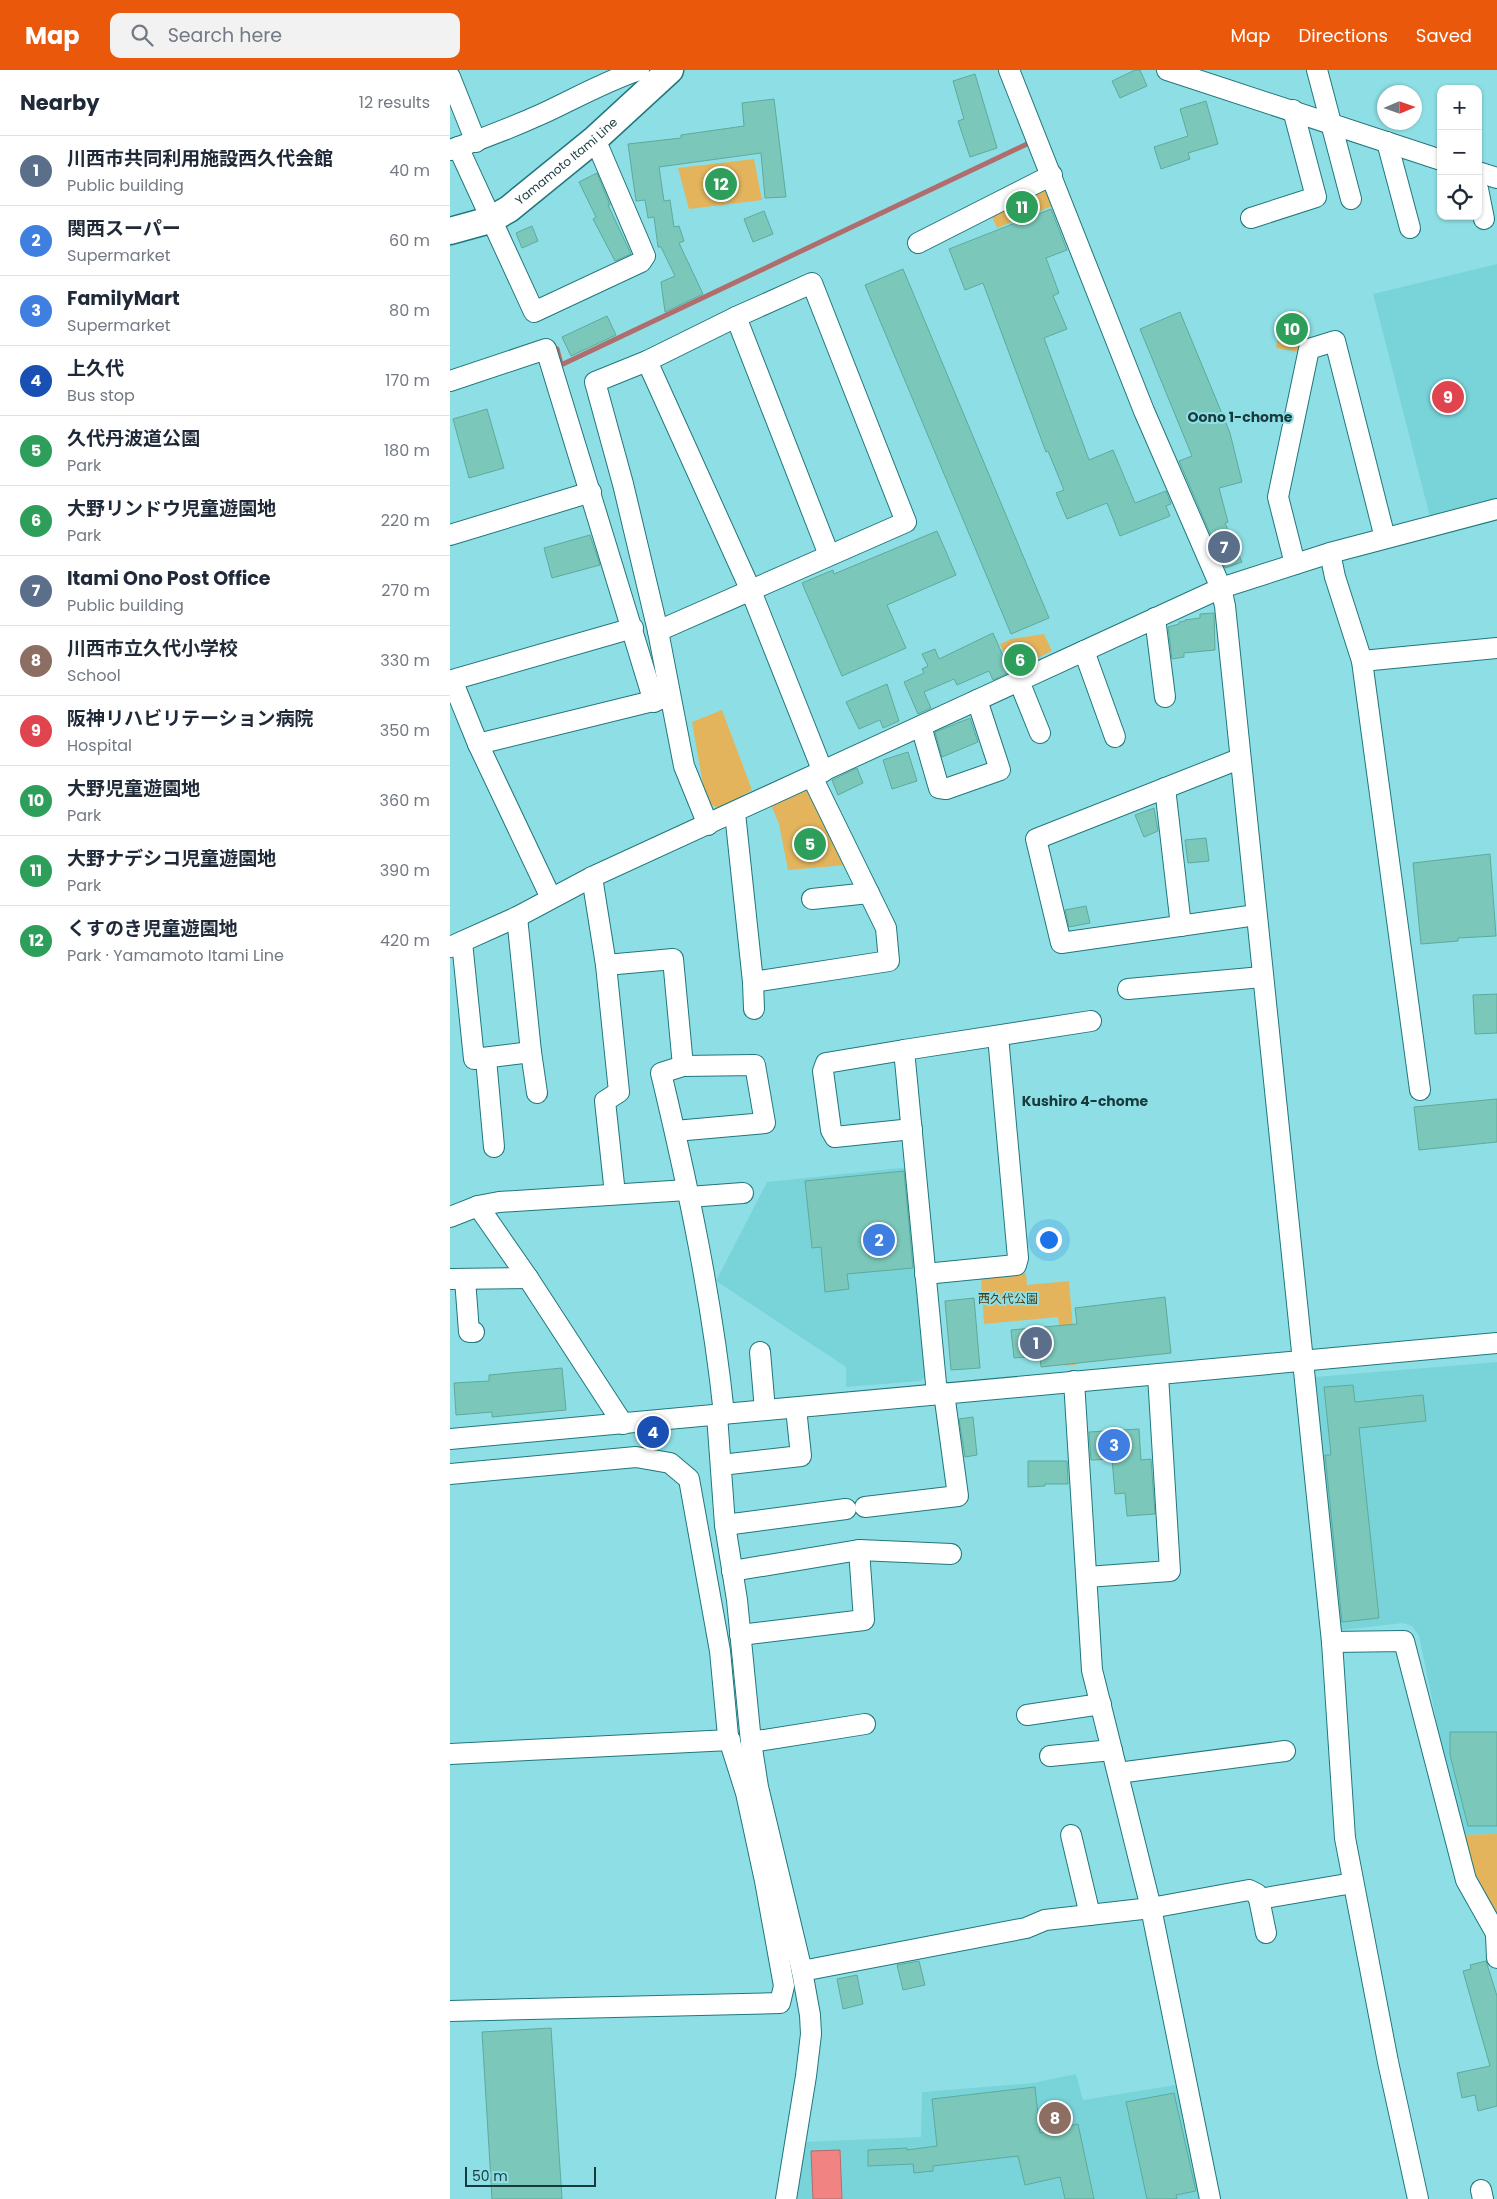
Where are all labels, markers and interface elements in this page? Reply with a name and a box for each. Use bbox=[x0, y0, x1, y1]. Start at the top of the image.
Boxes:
search box bbox=[110, 13, 460, 58]
text: Map bbox=[25, 19, 80, 52]
icon: search bbox=[128, 21, 156, 49]
text: Search here bbox=[168, 22, 282, 49]
text: Map bbox=[1231, 23, 1270, 48]
text: Directions bbox=[1298, 23, 1388, 48]
text: Saved bbox=[1416, 23, 1472, 48]
north arrow bbox=[1377, 85, 1422, 130]
map controls bbox=[1437, 85, 1482, 220]
button: + bbox=[1437, 85, 1482, 130]
text: Nearby bbox=[20, 88, 100, 117]
text: 12 results bbox=[359, 91, 430, 114]
street label: Yamamoto Itami Line bbox=[511, 114, 621, 209]
button: − bbox=[1437, 130, 1482, 175]
text: 川西市共同利用施設西久代会館 bbox=[67, 145, 333, 172]
text: 1 bbox=[33, 159, 39, 182]
text: 40 m bbox=[389, 159, 430, 182]
pin: 12 bbox=[705, 165, 737, 203]
text: Public building bbox=[67, 174, 184, 197]
button: locate bbox=[1437, 175, 1482, 220]
pin: 11 bbox=[1006, 188, 1038, 226]
text: 関西スーパー bbox=[67, 215, 181, 242]
text: 2 bbox=[31, 229, 41, 252]
text: 60 m bbox=[389, 229, 430, 252]
text: Supermarket bbox=[67, 244, 171, 267]
text: FamilyMart bbox=[67, 285, 180, 312]
text: 3 bbox=[31, 299, 41, 322]
text: 80 m bbox=[389, 299, 430, 322]
pin: 10 bbox=[1276, 310, 1308, 348]
text: Supermarket bbox=[67, 314, 171, 337]
text: 上久代 bbox=[67, 355, 124, 382]
text: 4 bbox=[31, 369, 41, 392]
text: 170 m bbox=[385, 369, 430, 392]
pin: 9 bbox=[1432, 378, 1464, 416]
text: Bus stop bbox=[67, 384, 135, 407]
district label: Oono 1-chome bbox=[1188, 407, 1293, 427]
text: 久代丹波道公園 bbox=[67, 425, 200, 452]
text: 5 bbox=[31, 439, 41, 462]
text: 180 m bbox=[384, 439, 430, 462]
text: Park bbox=[67, 454, 101, 477]
text: 大野リンドウ児童遊園地 bbox=[67, 495, 276, 522]
text: 6 bbox=[31, 509, 41, 532]
text: 220 m bbox=[381, 509, 430, 532]
text: Park bbox=[67, 524, 101, 547]
pin: 7 bbox=[1208, 528, 1240, 566]
text: Itami Ono Post Office bbox=[67, 565, 271, 592]
text: 7 bbox=[32, 579, 40, 602]
text: 270 m bbox=[381, 579, 430, 602]
text: Public building bbox=[67, 594, 184, 617]
text: 川西市立久代小学校 bbox=[67, 635, 238, 662]
pin: 6 bbox=[1004, 641, 1036, 679]
text: 8 bbox=[31, 649, 41, 672]
text: 330 m bbox=[380, 649, 430, 672]
text: School bbox=[67, 664, 121, 687]
text: 阪神リハビリテーション病院 bbox=[67, 705, 314, 732]
text: 9 bbox=[31, 719, 41, 742]
text: 350 m bbox=[380, 719, 430, 742]
text: Hospital bbox=[67, 734, 132, 757]
text: 大野児童遊園地 bbox=[67, 775, 200, 802]
text: 10 bbox=[28, 789, 44, 812]
text: 360 m bbox=[380, 789, 430, 812]
text: Park bbox=[67, 804, 101, 827]
pin: 5 bbox=[794, 825, 826, 863]
text: 大野ナデシコ児童遊園地 bbox=[67, 845, 276, 872]
text: 11 bbox=[30, 859, 42, 882]
text: 390 m bbox=[380, 859, 430, 882]
text: Park bbox=[67, 874, 101, 897]
text: くすのき児童遊園地 bbox=[67, 915, 237, 942]
text: 12 bbox=[28, 929, 44, 952]
text: 420 m bbox=[380, 929, 430, 952]
text: Park · Yamamoto Itami Line bbox=[67, 944, 284, 967]
district label: Kushiro 4-chome bbox=[1022, 1091, 1149, 1111]
pin: 2 bbox=[863, 1221, 895, 1259]
your location bbox=[1036, 1227, 1062, 1253]
park label: 西久代公園 bbox=[978, 1290, 1038, 1307]
pin: 1 bbox=[1020, 1324, 1052, 1362]
pin: 4 bbox=[637, 1413, 669, 1451]
pin: 3 bbox=[1098, 1426, 1130, 1464]
pin: 8 bbox=[1039, 2099, 1071, 2137]
scale bar bbox=[465, 2164, 596, 2187]
text: 50 m bbox=[472, 2166, 508, 2186]

